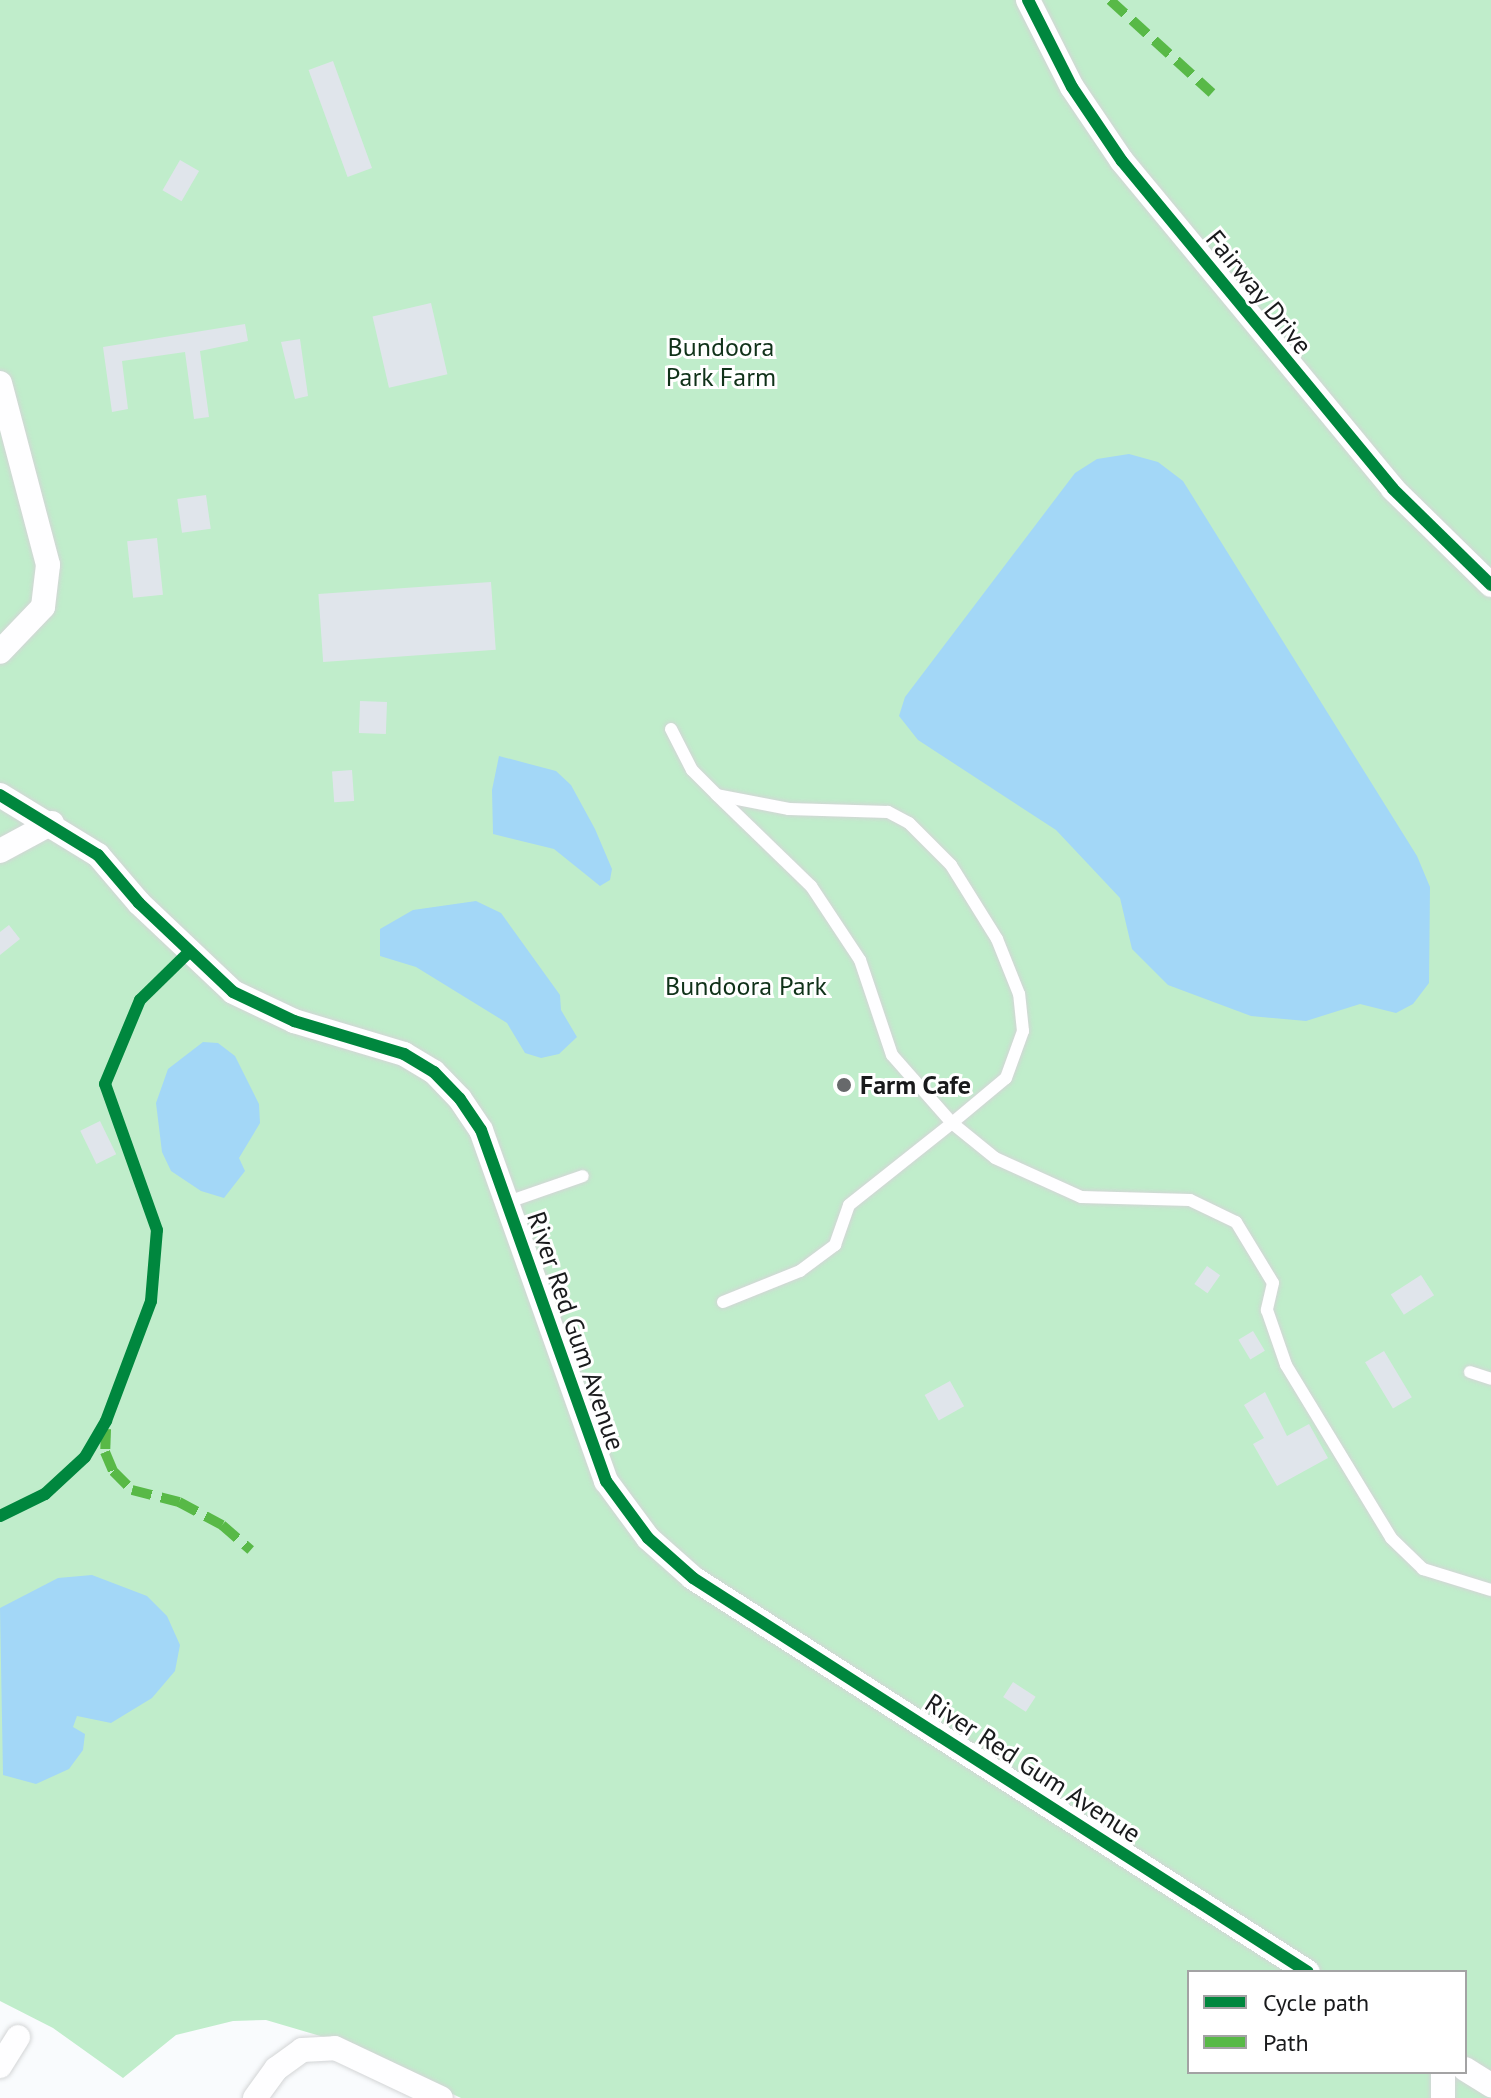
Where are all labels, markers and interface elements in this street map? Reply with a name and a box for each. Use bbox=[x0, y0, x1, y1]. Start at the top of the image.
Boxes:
street label: Fairway Drive bbox=[1199, 223, 1319, 361]
park label: Bundoora Park Farm bbox=[665, 331, 777, 392]
park label: Bundoora Park bbox=[665, 970, 827, 1002]
place label: Farm Cafe bbox=[860, 1069, 971, 1101]
marker: Farm Cafe bbox=[835, 1076, 853, 1094]
street label: River Red Gum Avenue bbox=[520, 1207, 632, 1455]
street label: River Red Gum Avenue bbox=[919, 1687, 1147, 1849]
legend bbox=[1187, 1970, 1467, 2074]
text: Cycle path bbox=[1263, 1987, 1369, 2018]
text: Path bbox=[1263, 2027, 1309, 2058]

